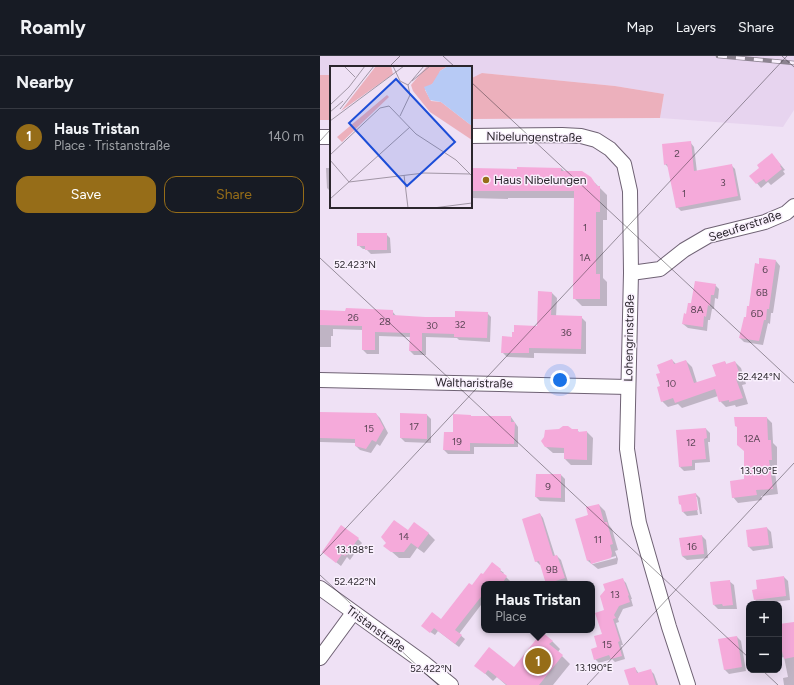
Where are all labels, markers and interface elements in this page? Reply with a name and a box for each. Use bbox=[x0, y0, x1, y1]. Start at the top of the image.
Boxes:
text: Roamly bbox=[20, 16, 86, 39]
text: Map bbox=[626, 19, 654, 36]
text: Layers bbox=[676, 19, 716, 36]
text: Share bbox=[738, 19, 774, 36]
inset map bbox=[330, 66, 472, 208]
text: Nearby bbox=[16, 72, 74, 92]
text: Haus Tristan bbox=[54, 120, 140, 138]
text: 1 bbox=[26, 129, 32, 144]
text: 140 m bbox=[268, 129, 304, 144]
street label: Nibelungenstraße bbox=[486, 129, 582, 145]
text: Place · Tristanstraße bbox=[54, 138, 170, 153]
house number: 2 bbox=[674, 147, 680, 160]
place label: Haus Nibelungen bbox=[494, 173, 587, 187]
marker: Haus Nibelungen bbox=[481, 175, 491, 185]
button: Save bbox=[16, 176, 156, 213]
button: Share bbox=[164, 176, 304, 213]
house number: 3 bbox=[720, 176, 726, 189]
house number: 1 bbox=[682, 187, 686, 200]
street label: Seeuferstraße bbox=[707, 207, 784, 244]
house number: 1 bbox=[583, 221, 587, 234]
house number: 1A bbox=[580, 251, 591, 264]
text: 52.423°N bbox=[334, 258, 376, 271]
house number: 6 bbox=[762, 263, 768, 276]
house number: 6B bbox=[756, 286, 768, 299]
street label: Lohengrinstraße bbox=[621, 294, 637, 382]
house number: 8A bbox=[691, 303, 704, 316]
house number: 6D bbox=[751, 307, 763, 320]
house number: 26 bbox=[347, 311, 359, 324]
house number: 28 bbox=[379, 315, 391, 328]
house number: 32 bbox=[454, 318, 466, 331]
house number: 30 bbox=[426, 319, 438, 332]
house number: 36 bbox=[560, 326, 572, 339]
your location bbox=[550, 370, 570, 390]
text: 52.424°N bbox=[738, 370, 780, 383]
street label: Waltharistraße bbox=[435, 375, 513, 391]
house number: 10 bbox=[666, 377, 676, 390]
house number: 17 bbox=[409, 420, 419, 433]
house number: 15 bbox=[364, 422, 374, 435]
house number: 12A bbox=[744, 432, 760, 445]
house number: 19 bbox=[452, 435, 462, 448]
house number: 12 bbox=[686, 436, 696, 449]
text: 13.190°E bbox=[740, 464, 778, 477]
house number: 9 bbox=[545, 480, 551, 493]
house number: 14 bbox=[399, 530, 409, 543]
house number: 11 bbox=[594, 533, 602, 546]
house number: 16 bbox=[687, 540, 697, 553]
text: 13.188°E bbox=[336, 543, 374, 556]
house number: 9B bbox=[546, 563, 558, 576]
text: 52.422°N bbox=[334, 575, 376, 588]
popup bbox=[481, 581, 595, 633]
house number: 13 bbox=[610, 588, 620, 601]
text: Haus Tristan bbox=[495, 591, 581, 609]
map controls bbox=[746, 601, 782, 673]
button: + bbox=[746, 601, 782, 637]
street label: Tristanstraße bbox=[344, 603, 409, 655]
text: Place bbox=[495, 609, 526, 624]
button: − bbox=[746, 637, 782, 673]
house number: 15 bbox=[602, 638, 612, 651]
pin: 1 bbox=[525, 646, 551, 676]
text: 13.190°E bbox=[575, 661, 613, 674]
text: 52.422°N bbox=[410, 662, 452, 675]

